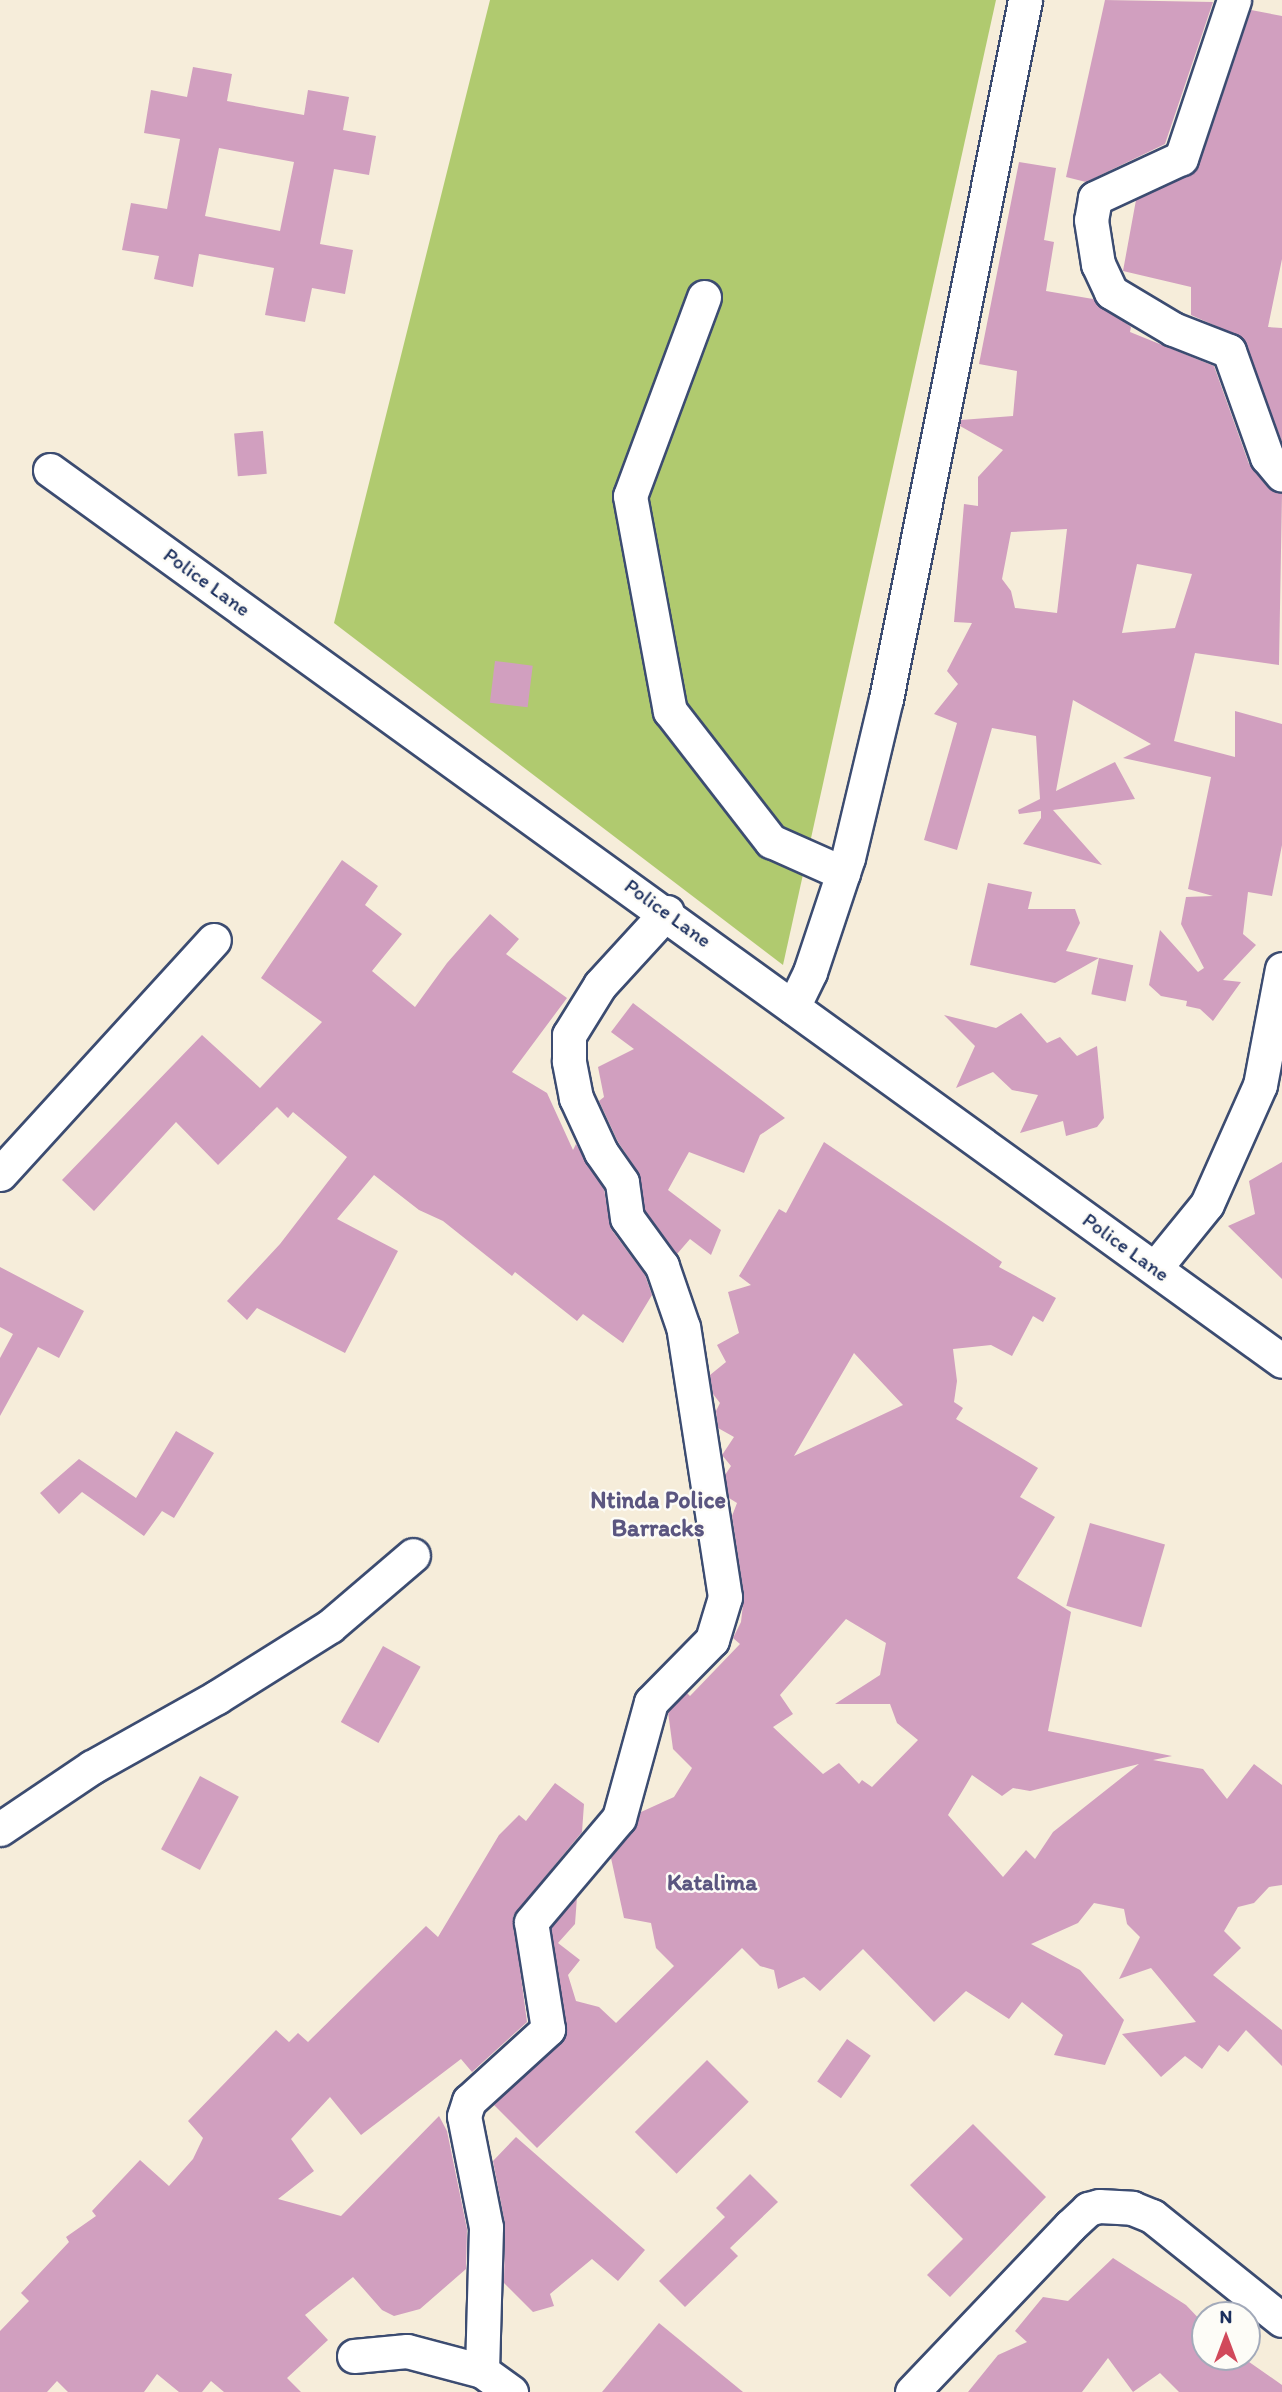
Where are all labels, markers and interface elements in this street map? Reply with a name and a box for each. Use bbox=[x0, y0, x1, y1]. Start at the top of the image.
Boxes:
street label: Police Lane bbox=[159, 542, 255, 622]
street label: Police Lane bbox=[620, 873, 716, 953]
street label: Police Lane bbox=[1078, 1207, 1174, 1287]
district label: Ntinda Police Barracks bbox=[590, 1486, 726, 1542]
district label: Katalima bbox=[667, 1868, 757, 1896]
north arrow bbox=[1191, 2301, 1261, 2371]
text: N bbox=[1220, 2305, 1232, 2328]

